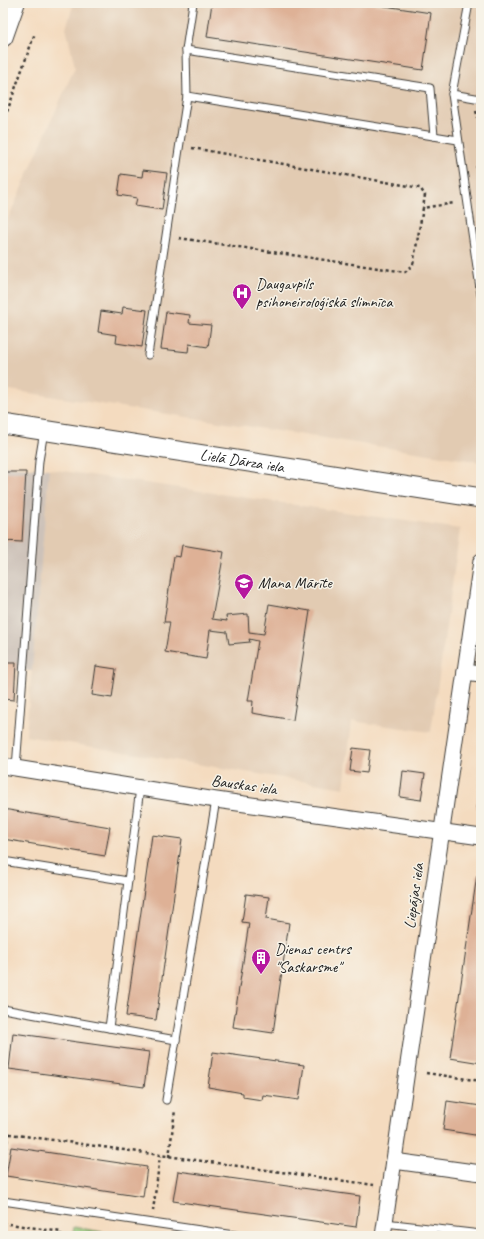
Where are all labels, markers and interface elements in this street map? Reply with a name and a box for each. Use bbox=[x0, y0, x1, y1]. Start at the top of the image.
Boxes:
place label: Daugavpils psihoneiroloģiskā slimnīca bbox=[256, 274, 393, 312]
hospital icon: Daugavpils psihoneiroloģiskā slimnīca bbox=[231, 282, 253, 310]
street label: Lielā Dārza iela bbox=[199, 445, 286, 478]
school or university icon: Mana Mārīte bbox=[233, 572, 255, 600]
place label: Mana Mārīte bbox=[258, 573, 334, 593]
street label: Bauskas iela bbox=[210, 771, 279, 800]
street label: Liepājas iela bbox=[400, 861, 429, 930]
place label: Dienas centrs "Saskarsme" bbox=[275, 939, 352, 977]
building icon: Dienas centrs "Saskarsme" bbox=[250, 947, 272, 975]

